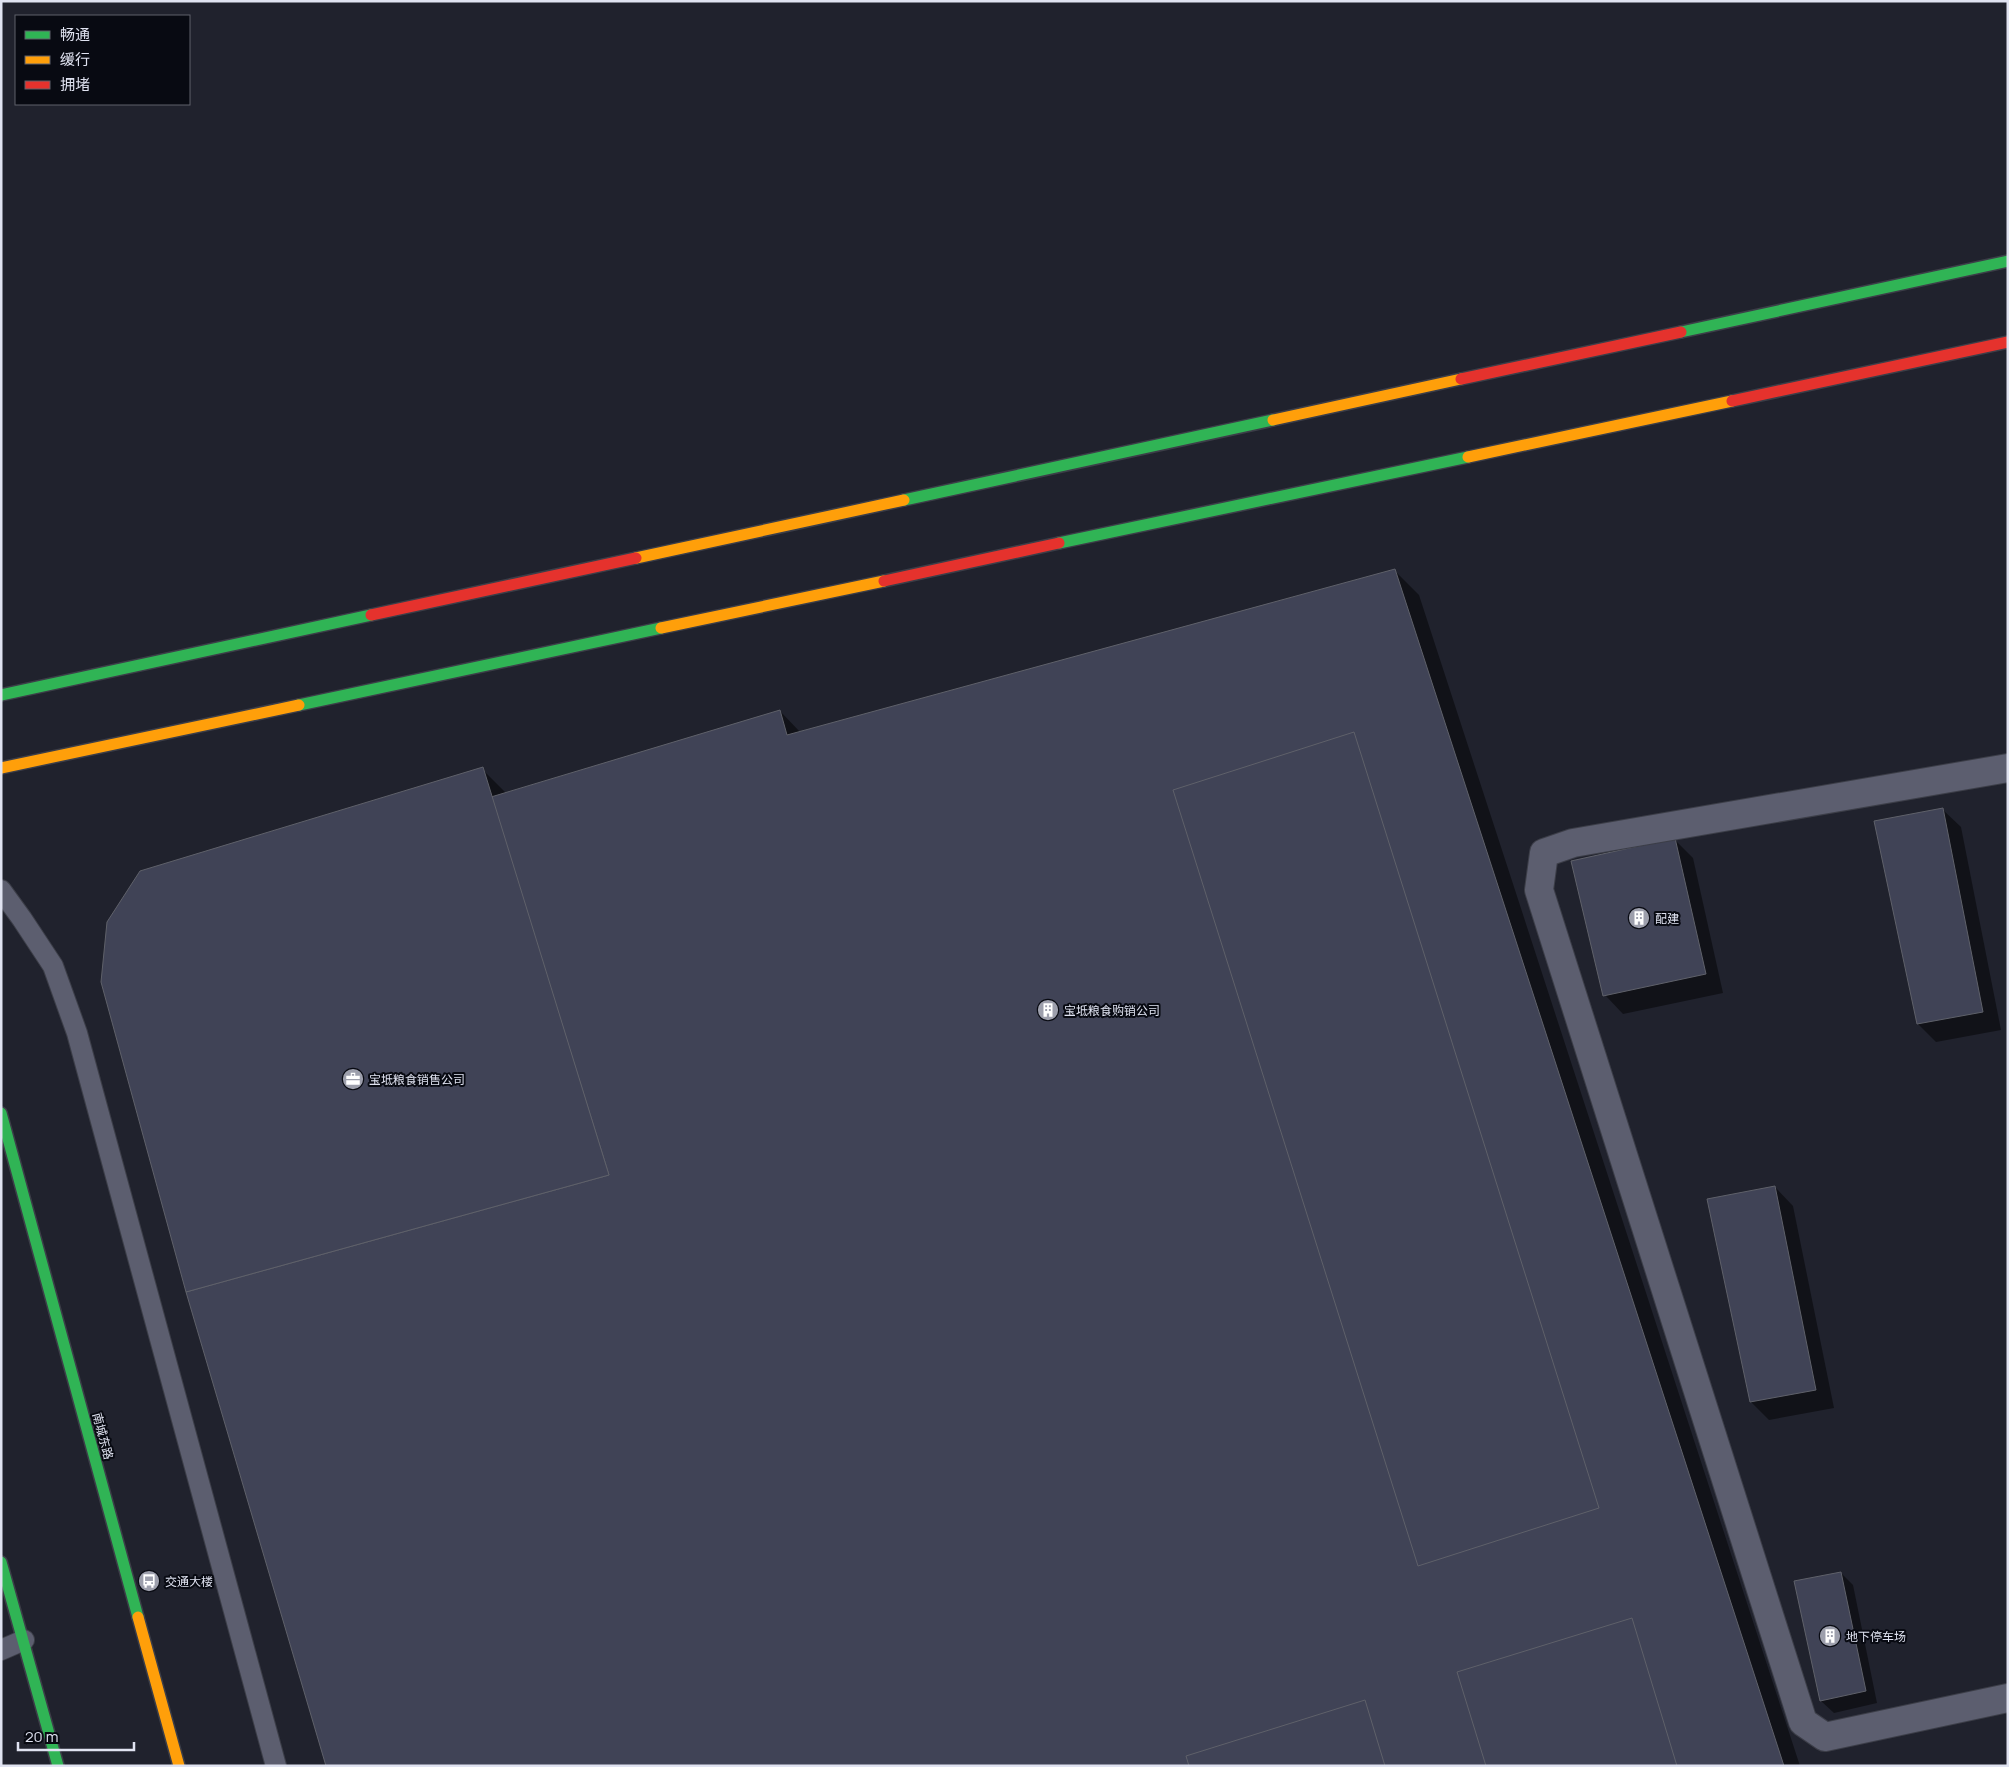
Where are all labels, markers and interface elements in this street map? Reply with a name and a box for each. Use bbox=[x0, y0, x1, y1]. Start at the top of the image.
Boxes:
legend bbox=[15, 15, 190, 105]
text: 畅通 bbox=[60, 24, 90, 45]
text: 缓行 bbox=[60, 49, 90, 70]
text: 拥堵 bbox=[60, 74, 90, 95]
building icon: 配建 bbox=[1627, 906, 1651, 930]
place label: 配建 bbox=[1655, 910, 1679, 927]
building icon: 宝坻粮食购销公司 bbox=[1036, 998, 1060, 1022]
place label: 宝坻粮食购销公司 bbox=[1064, 1002, 1160, 1019]
office icon: 宝坻粮食销售公司 bbox=[341, 1067, 365, 1091]
place label: 宝坻粮食销售公司 bbox=[369, 1071, 465, 1088]
street label: 南城东路 bbox=[89, 1411, 117, 1461]
bus stop icon: 交通大楼 bbox=[137, 1569, 161, 1593]
place label: 交通大楼 bbox=[165, 1573, 213, 1590]
building icon: 地下停车场 bbox=[1818, 1624, 1842, 1648]
place label: 地下停车场 bbox=[1846, 1628, 1906, 1645]
scale bar bbox=[18, 1720, 134, 1752]
text: 20 m bbox=[25, 1726, 58, 1747]

